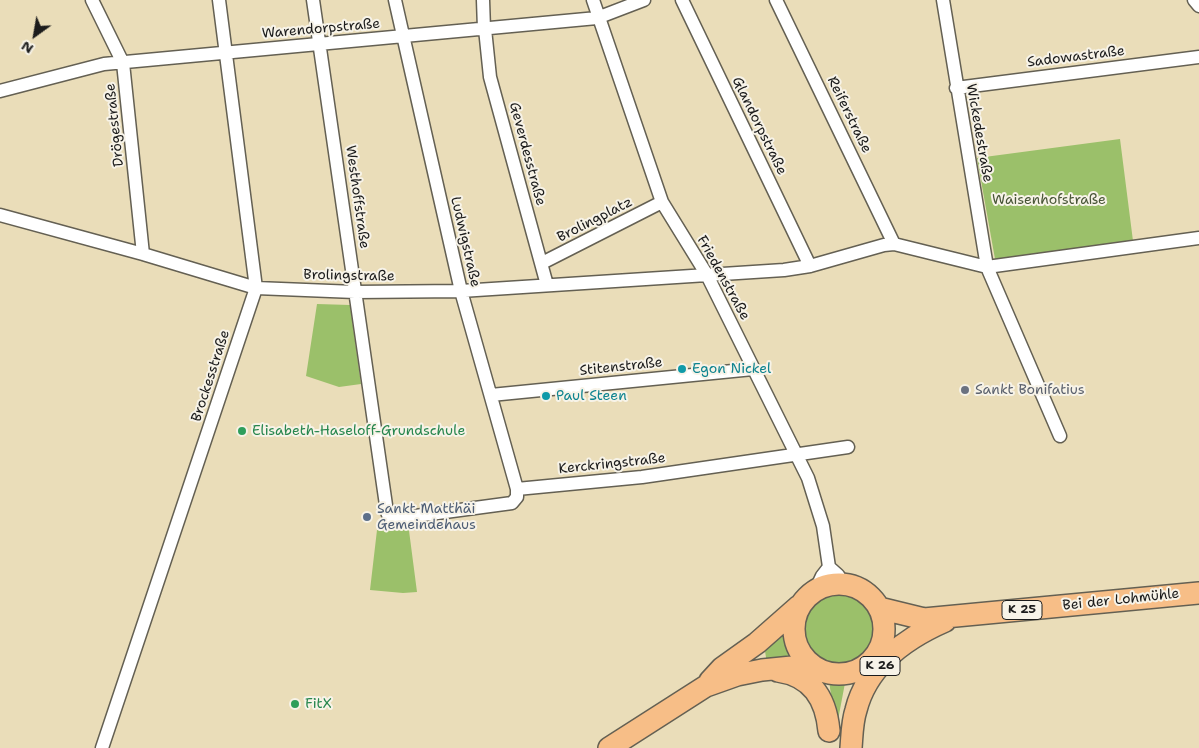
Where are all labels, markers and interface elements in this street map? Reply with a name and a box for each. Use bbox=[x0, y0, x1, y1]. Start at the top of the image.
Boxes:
north arrow bbox=[10, 10, 60, 60]
street label: Warendorpstraße bbox=[261, 15, 381, 43]
text: N bbox=[18, 37, 37, 58]
street label: Sadowastraße bbox=[1026, 43, 1126, 71]
street label: Glandorpstraße bbox=[728, 74, 790, 178]
street label: Reiferstraße bbox=[823, 74, 875, 156]
street label: Drögestraße bbox=[102, 82, 128, 168]
street label: Wickedestraße bbox=[962, 82, 996, 184]
street label: Geverdesstraße bbox=[505, 100, 549, 208]
street label: Westhoffstraße bbox=[341, 144, 373, 250]
park label: Waisenhofstraße bbox=[992, 192, 1106, 208]
street label: Brolingplatz bbox=[554, 194, 636, 246]
street label: Ludwigstraße bbox=[446, 195, 484, 289]
street label: Friedenstraße bbox=[693, 233, 753, 323]
street label: Brolingstraße bbox=[303, 267, 395, 285]
street label: Brockesstraße bbox=[188, 328, 234, 424]
street label: Stitenstraße bbox=[579, 354, 663, 380]
place label: Egon Nickel bbox=[692, 361, 771, 377]
marker: Egon Nickel bbox=[676, 363, 688, 375]
place label: Sankt Bonifatius bbox=[975, 382, 1085, 398]
marker: Sankt Bonifatius bbox=[959, 384, 971, 396]
place label: Paul Steen bbox=[556, 388, 627, 404]
marker: Paul Steen bbox=[540, 390, 552, 402]
place label: Elisabeth-Haseloff-Grundschule bbox=[252, 423, 465, 439]
marker: Elisabeth-Haseloff-Grundschule bbox=[236, 425, 248, 437]
street label: Kerckringstraße bbox=[558, 450, 666, 478]
place label: Sankt Matthäi Gemeindehaus bbox=[377, 501, 476, 534]
marker: Sankt Matthäi Gemeindehaus bbox=[361, 511, 373, 523]
street label: Bei der Lohmühle bbox=[1062, 586, 1180, 614]
road number: K 25 bbox=[1002, 600, 1042, 620]
road number: K 26 bbox=[860, 656, 900, 676]
place label: FitX bbox=[305, 696, 332, 712]
marker: FitX bbox=[289, 698, 301, 710]

